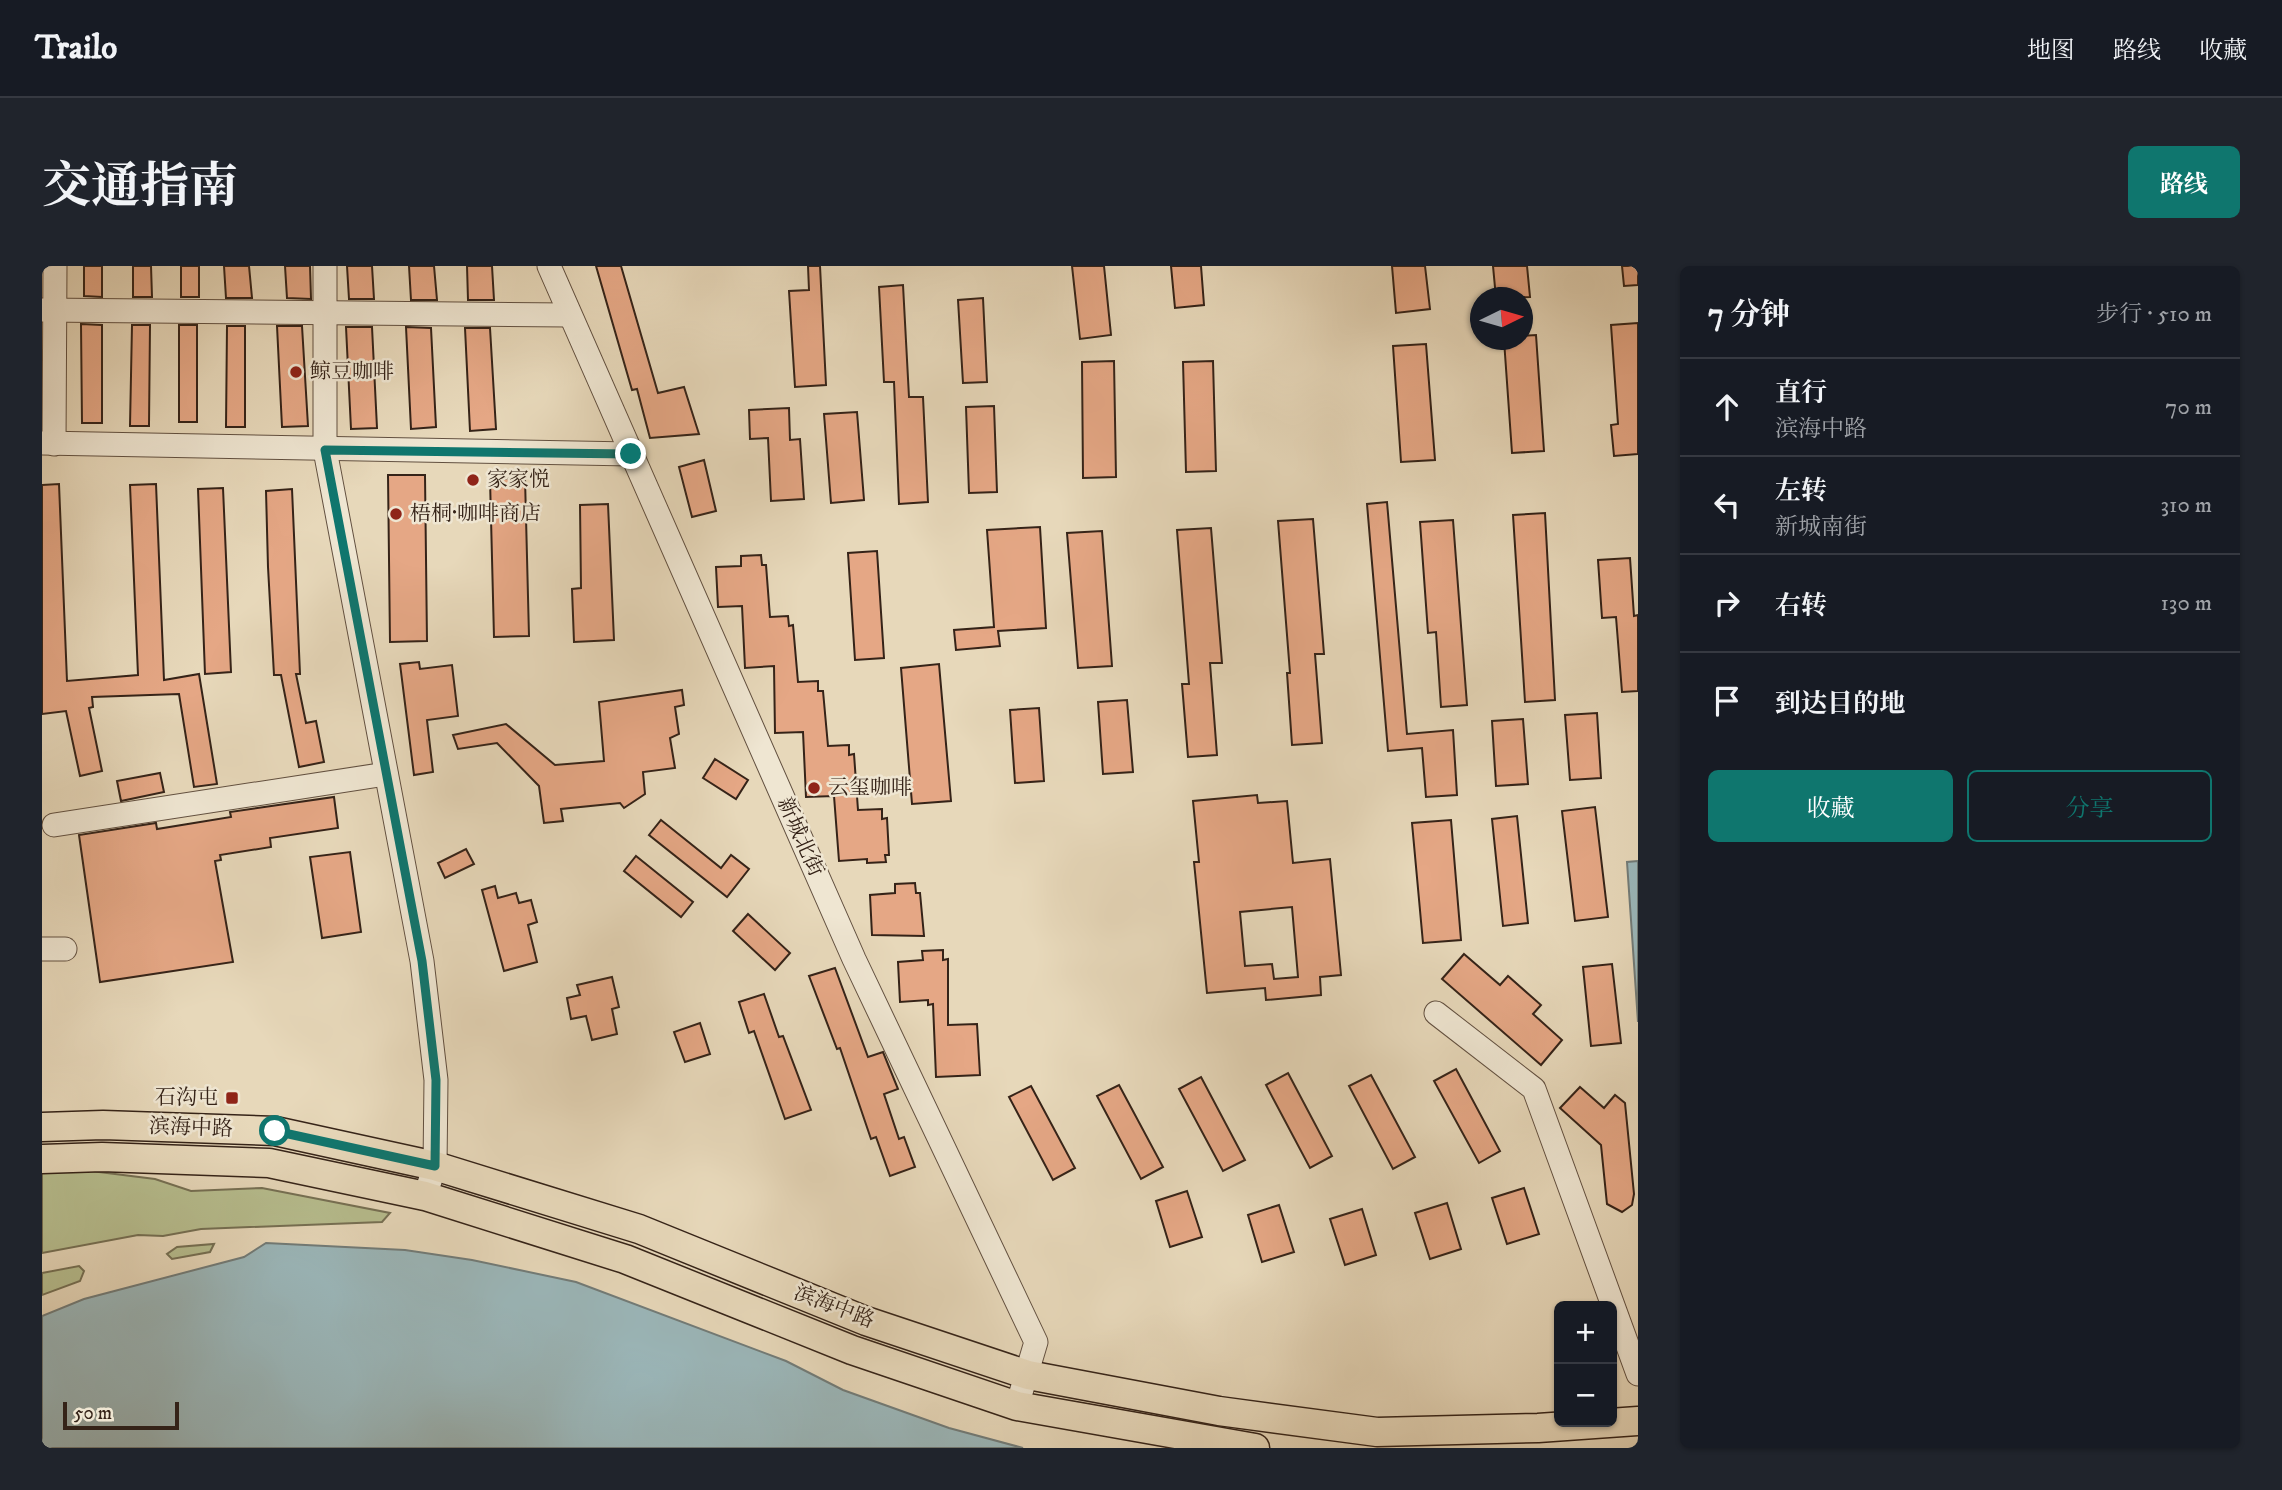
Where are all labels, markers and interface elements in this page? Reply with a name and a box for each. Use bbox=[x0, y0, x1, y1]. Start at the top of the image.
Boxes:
text: Trailo bbox=[35, 28, 117, 69]
text: 地图 bbox=[2027, 36, 2075, 66]
text: 路线 bbox=[2113, 36, 2161, 66]
text: 收藏 bbox=[2199, 36, 2247, 66]
button: 路线 bbox=[2128, 146, 2240, 218]
text: 交通指南 bbox=[42, 157, 238, 219]
north arrow bbox=[1470, 287, 1533, 350]
text: 7 分钟 bbox=[1708, 297, 1790, 334]
text: 步行 · 510 m bbox=[2096, 300, 2212, 329]
place label: 鲸豆咖啡 bbox=[310, 359, 394, 385]
marker: 鲸豆咖啡 bbox=[288, 364, 304, 380]
text: 直行 bbox=[1775, 377, 1827, 410]
icon: ahead bbox=[1708, 388, 1746, 426]
text: 70 m bbox=[2165, 393, 2212, 422]
text: 滨海中路 bbox=[1775, 415, 1867, 444]
route end bbox=[615, 438, 646, 469]
place label: 家家悦 bbox=[487, 467, 550, 493]
marker: 家家悦 bbox=[465, 472, 481, 488]
text: 左转 bbox=[1775, 475, 1827, 508]
icon: left bbox=[1708, 486, 1746, 524]
text: 310 m bbox=[2160, 491, 2212, 520]
place label: 梧桐·咖啡商店 bbox=[410, 501, 541, 527]
marker: 梧桐·咖啡商店 bbox=[388, 506, 404, 522]
text: 新城南街 bbox=[1775, 513, 1867, 542]
icon: right bbox=[1708, 584, 1746, 622]
text: 130 m bbox=[2160, 589, 2212, 618]
text: 右转 bbox=[1775, 590, 1827, 623]
icon: arrive bbox=[1708, 682, 1746, 720]
text: 到达目的地 bbox=[1775, 688, 1905, 721]
button: 收藏 bbox=[1708, 770, 1953, 842]
button: 分享 bbox=[1967, 770, 2212, 842]
place label: 云玺咖啡 bbox=[828, 775, 912, 801]
marker: 云玺咖啡 bbox=[806, 780, 822, 796]
street label: 新城北街 bbox=[771, 793, 829, 881]
place label: 石沟屯 bbox=[155, 1085, 218, 1111]
marker: 石沟屯 bbox=[224, 1090, 240, 1106]
street label: 滨海中路 bbox=[149, 1114, 233, 1142]
route start bbox=[259, 1115, 290, 1146]
street label: 滨海中路 bbox=[790, 1280, 878, 1334]
map controls bbox=[1554, 1301, 1617, 1427]
button: + bbox=[1554, 1301, 1617, 1364]
button: − bbox=[1554, 1364, 1617, 1427]
scale bar bbox=[63, 1399, 178, 1431]
text: 50 m bbox=[74, 1402, 112, 1425]

